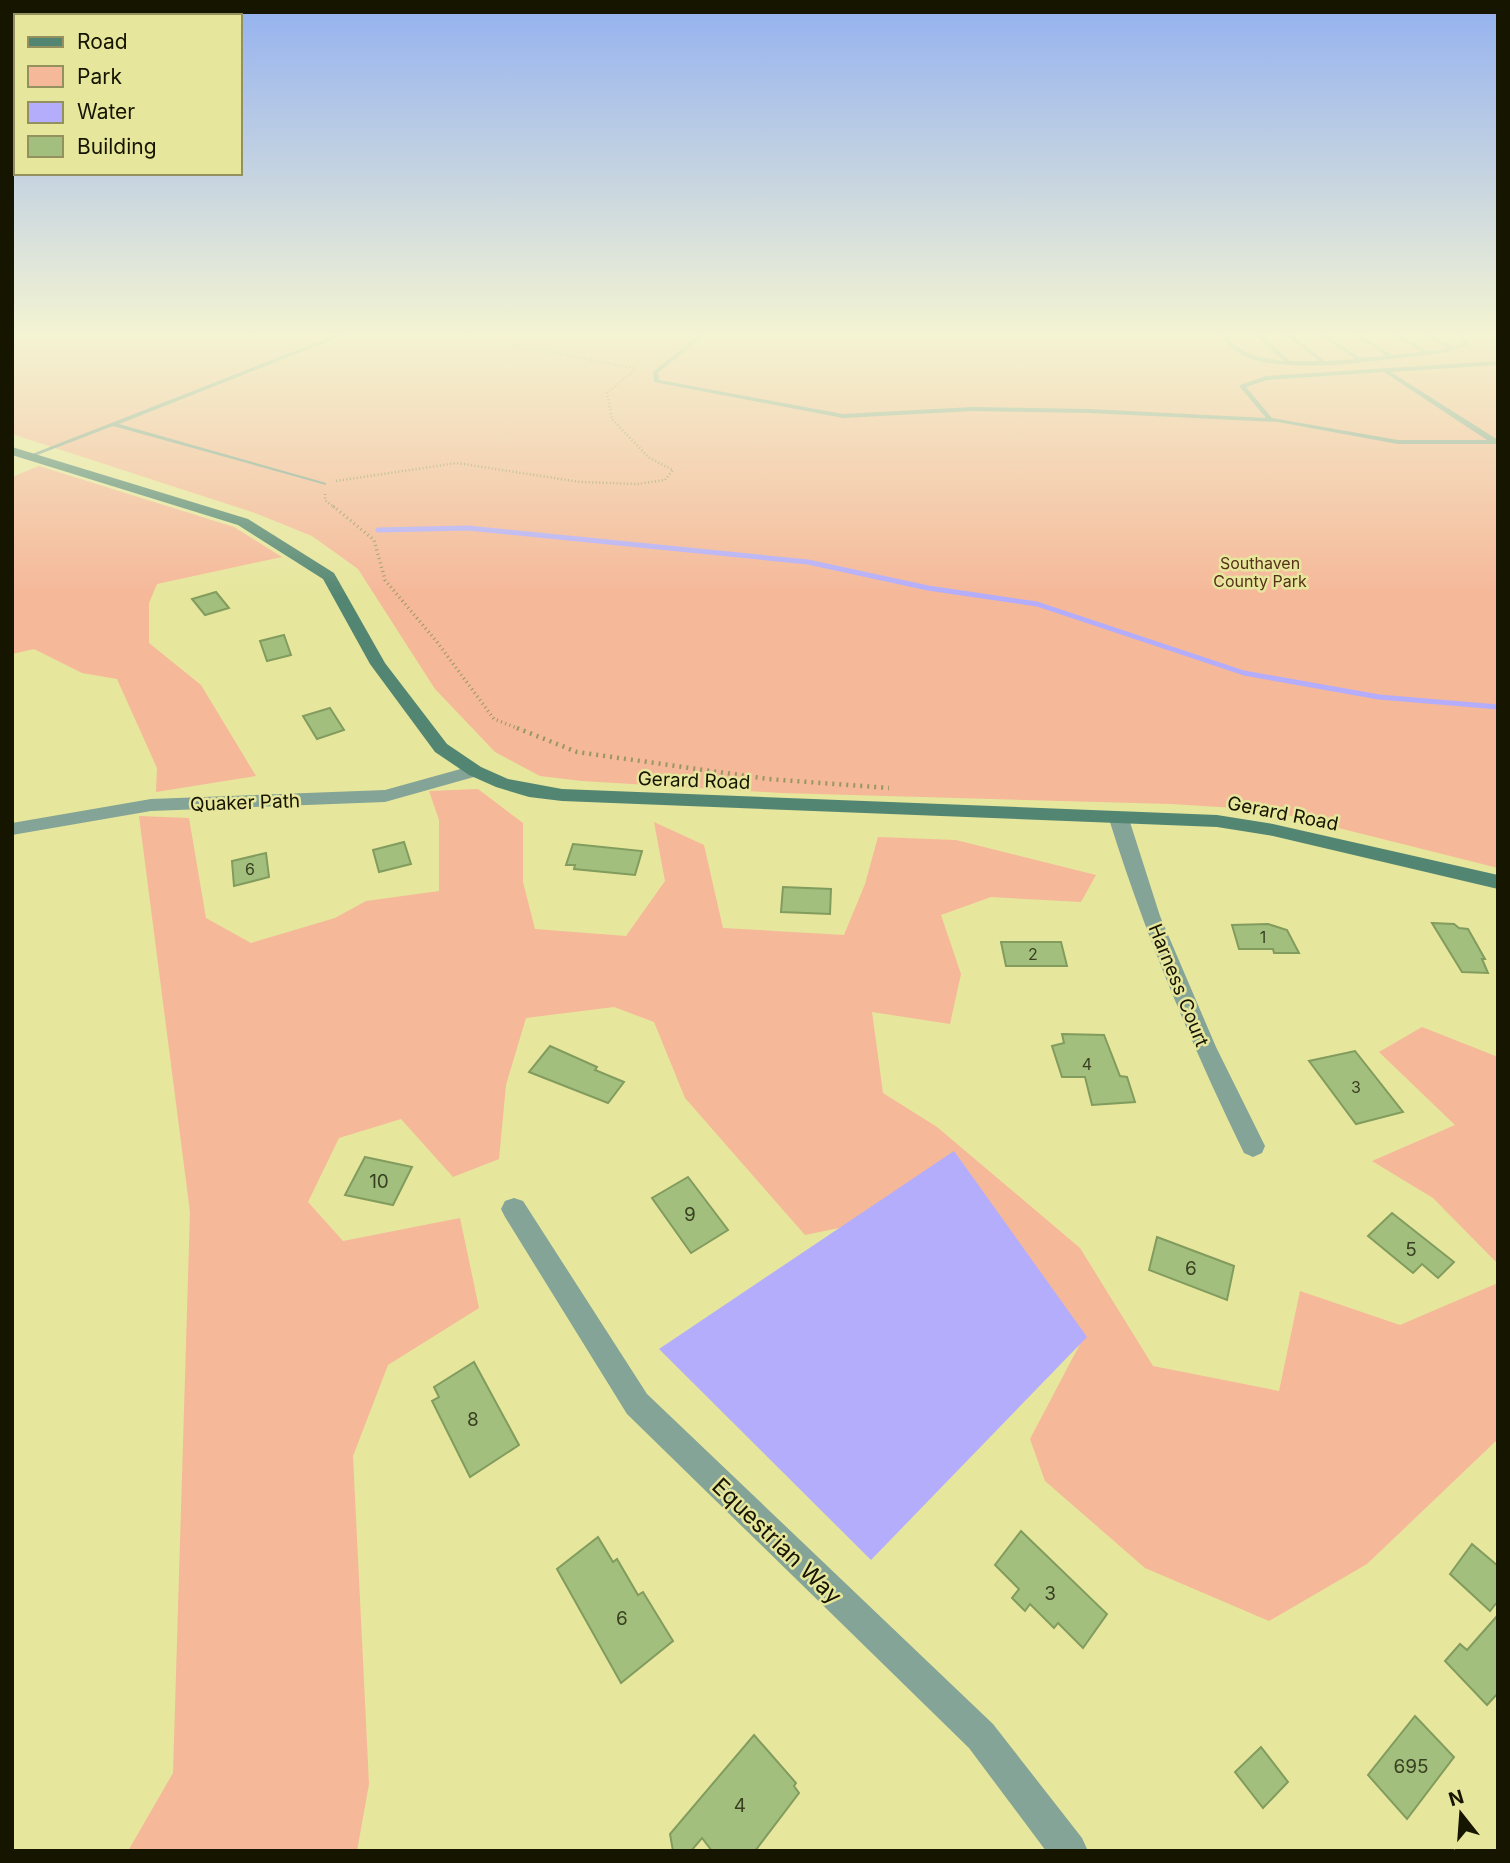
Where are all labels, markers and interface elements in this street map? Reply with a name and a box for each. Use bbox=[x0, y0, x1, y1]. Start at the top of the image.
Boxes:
legend bbox=[14, 14, 242, 175]
text: Road bbox=[77, 29, 128, 54]
text: Park bbox=[77, 64, 122, 89]
text: Water bbox=[77, 99, 135, 124]
text: Building bbox=[77, 134, 157, 159]
park label: Southaven County Park bbox=[1213, 553, 1307, 591]
street label: Gerard Road bbox=[637, 767, 751, 794]
street label: Quaker Path bbox=[190, 789, 301, 816]
street label: Gerard Road bbox=[1225, 791, 1340, 836]
house number: 6 bbox=[245, 859, 255, 879]
street label: Harness Court bbox=[1144, 921, 1214, 1050]
house number: 1 bbox=[1260, 927, 1266, 947]
house number: 2 bbox=[1028, 944, 1038, 964]
house number: 4 bbox=[1082, 1054, 1092, 1074]
house number: 3 bbox=[1351, 1077, 1361, 1097]
house number: 10 bbox=[369, 1170, 389, 1193]
house number: 9 bbox=[684, 1203, 696, 1226]
house number: 5 bbox=[1405, 1238, 1417, 1261]
house number: 6 bbox=[1185, 1257, 1197, 1280]
house number: 8 bbox=[467, 1408, 479, 1431]
street label: Equestrian Way bbox=[706, 1472, 848, 1610]
house number: 3 bbox=[1044, 1582, 1056, 1605]
house number: 6 bbox=[616, 1607, 628, 1630]
house number: 695 bbox=[1393, 1755, 1429, 1778]
north arrow bbox=[1426, 1779, 1496, 1849]
text: N bbox=[1446, 1785, 1466, 1811]
house number: 4 bbox=[734, 1794, 746, 1817]

